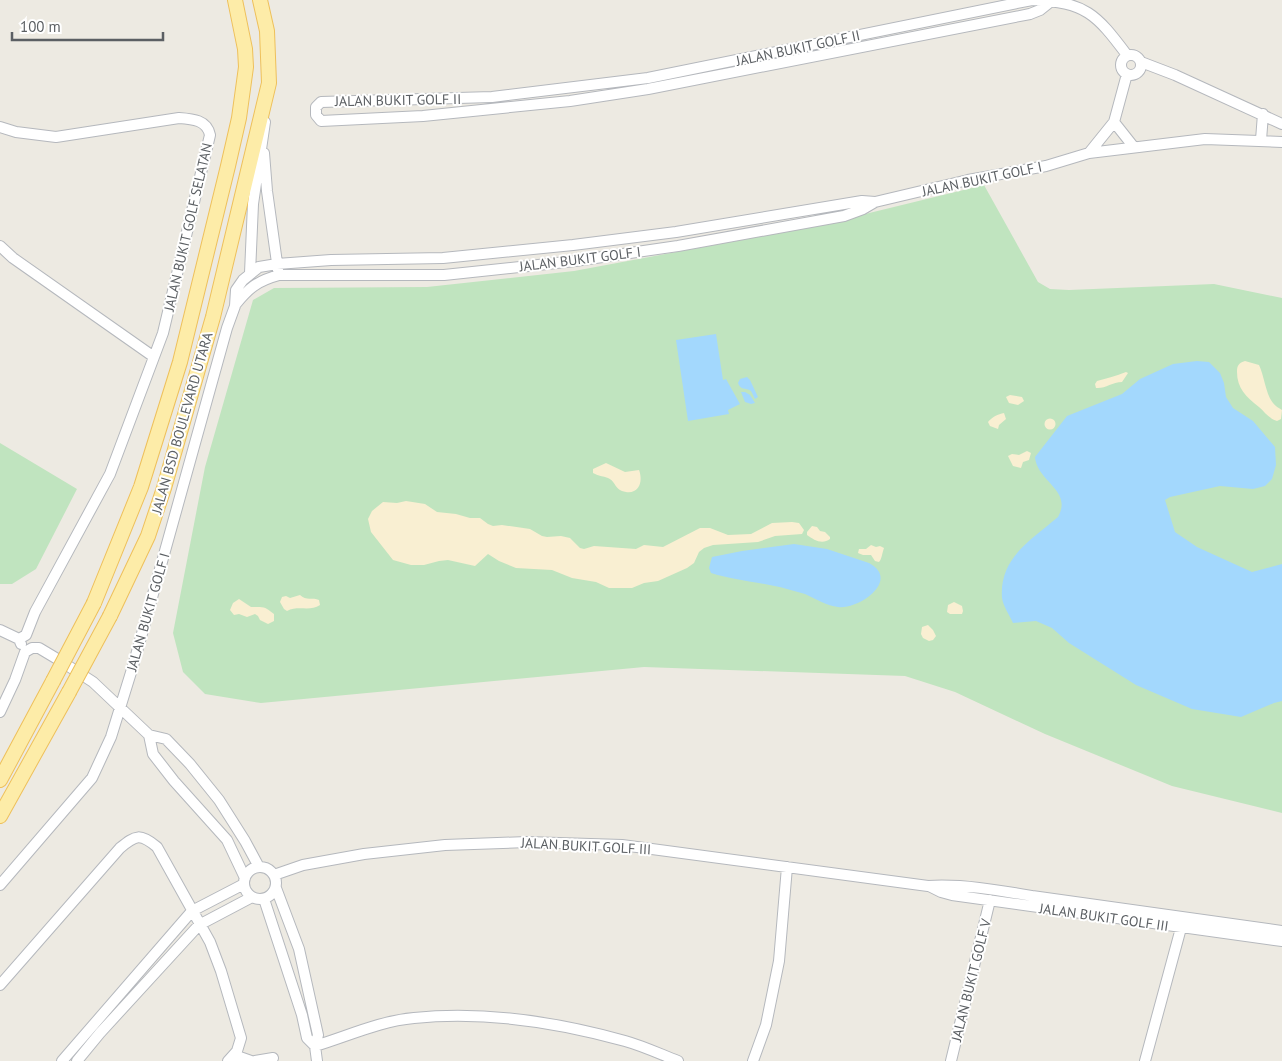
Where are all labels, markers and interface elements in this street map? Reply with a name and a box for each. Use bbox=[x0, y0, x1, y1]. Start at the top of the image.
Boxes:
scale bar bbox=[12, 10, 164, 42]
text: 100 m bbox=[20, 17, 61, 36]
street label: JALAN BUKIT GOLF II bbox=[733, 26, 862, 70]
street label: JALAN BUKIT GOLF II bbox=[334, 90, 461, 110]
street label: JALAN BUKIT GOLF SELATAN bbox=[160, 141, 216, 314]
street label: JALAN BUKIT GOLF I bbox=[919, 157, 1044, 201]
street label: JALAN BUKIT GOLF I bbox=[517, 243, 642, 276]
street label: JALAN BSD BOULEVARD UTARA bbox=[147, 329, 217, 517]
street label: JALAN BUKIT GOLF I bbox=[122, 551, 173, 674]
street label: JALAN BUKIT GOLF III bbox=[519, 834, 652, 858]
street label: JALAN BUKIT GOLF III bbox=[1037, 899, 1170, 935]
street label: JALAN BUKIT GOLF V bbox=[947, 917, 995, 1044]

